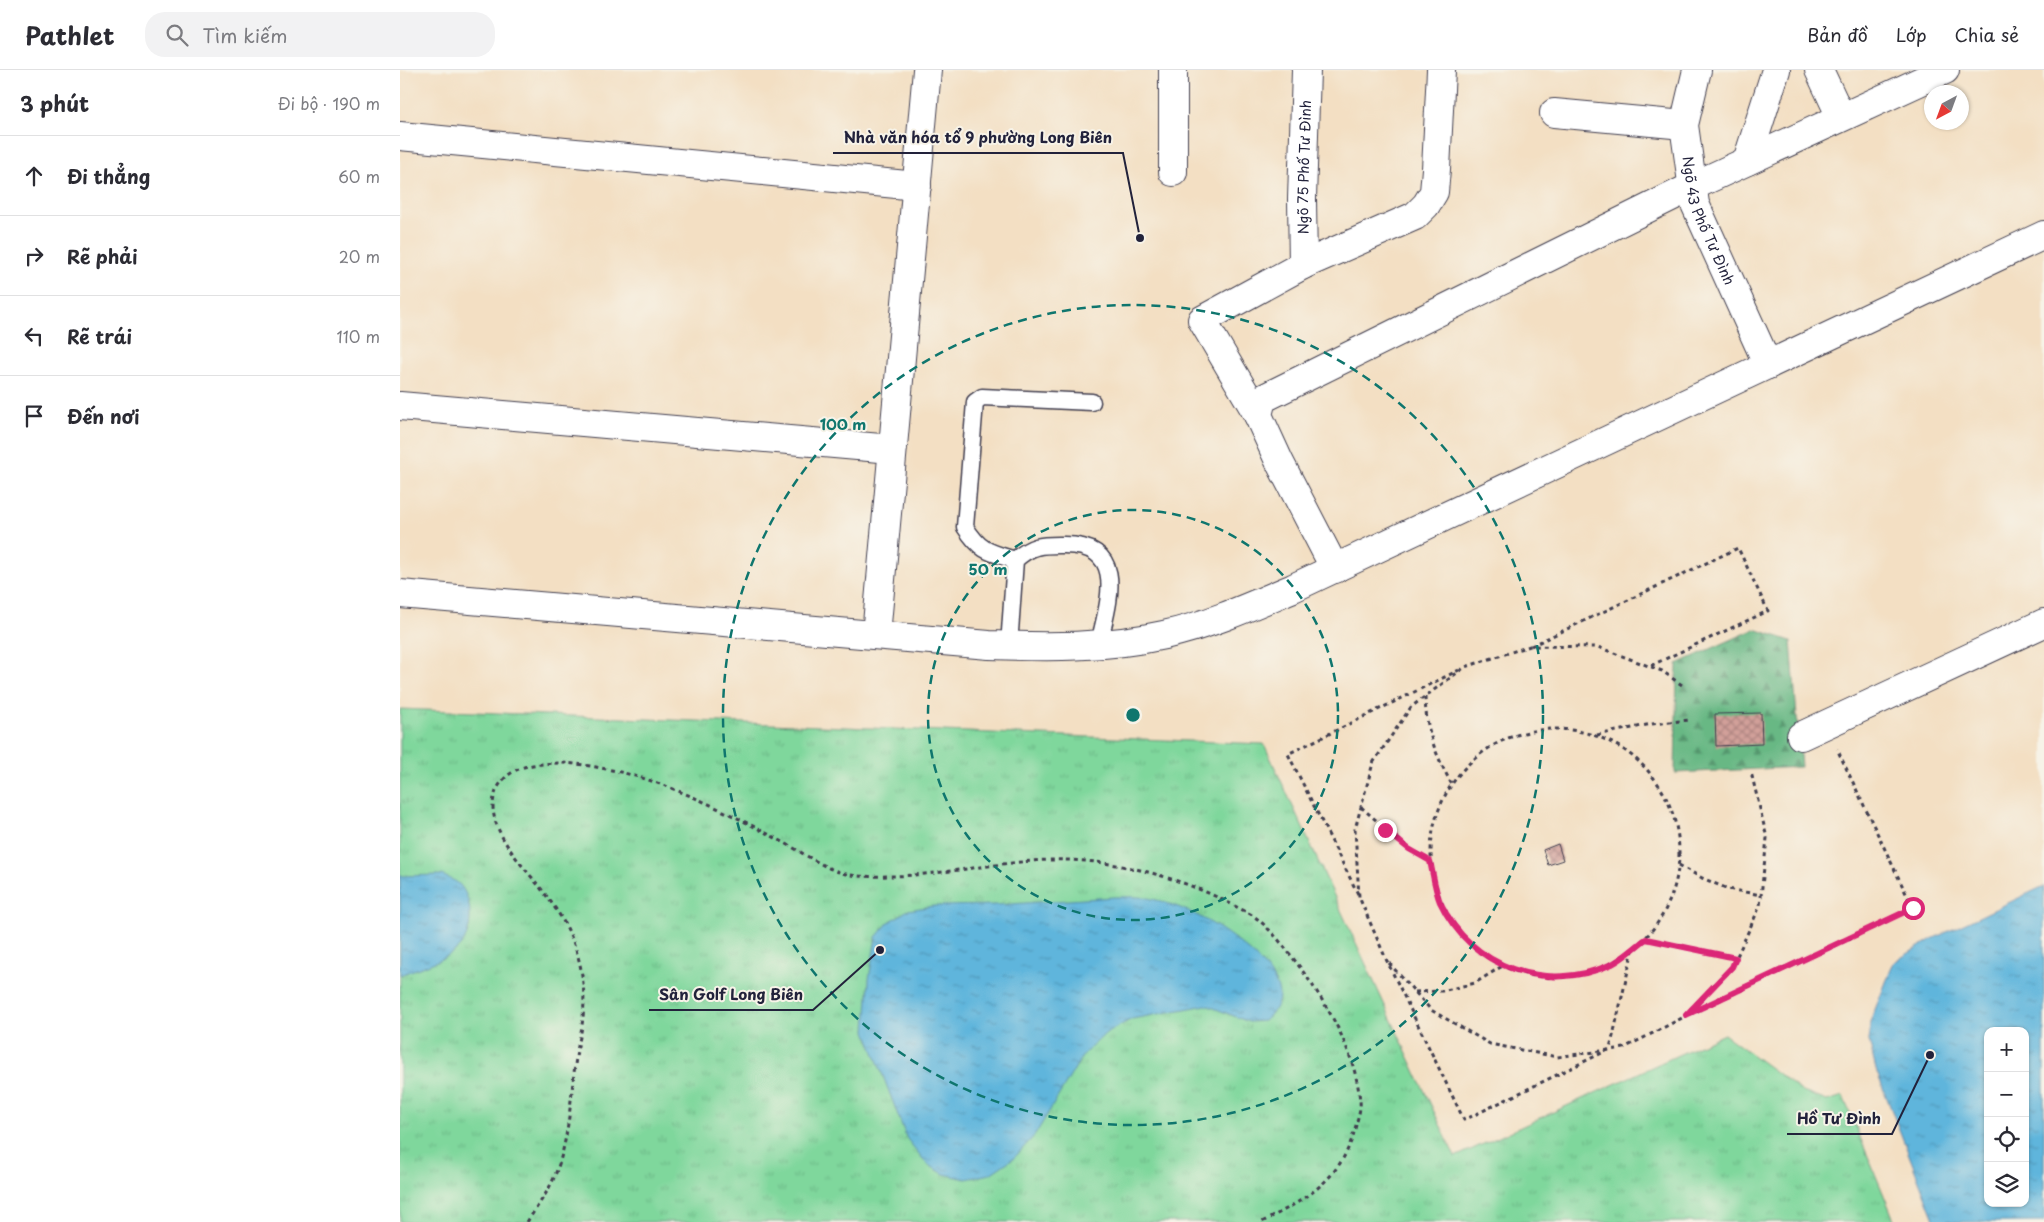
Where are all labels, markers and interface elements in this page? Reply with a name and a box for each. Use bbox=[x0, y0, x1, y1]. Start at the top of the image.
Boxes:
search box bbox=[145, 12, 495, 57]
text: Pathlet bbox=[25, 17, 115, 53]
icon: search bbox=[163, 21, 191, 49]
text: Tìm kiếm bbox=[203, 21, 287, 49]
text: Bản đồ bbox=[1807, 21, 1868, 48]
text: Lớp bbox=[1896, 21, 1927, 48]
text: Chia sẻ bbox=[1955, 21, 2019, 48]
north arrow bbox=[1924, 85, 1969, 130]
text: 3 phút bbox=[20, 87, 89, 119]
text: Đi bộ · 190 m bbox=[278, 91, 380, 115]
street label: Ngõ 75 Phố Tư Đình bbox=[1291, 99, 1316, 234]
callout: Nhà văn hóa tổ 9 phường Long Biên bbox=[833, 123, 1123, 153]
text: Nhà văn hóa tổ 9 phường Long Biên bbox=[844, 125, 1112, 148]
street label: Ngõ 43 Phố Tư Đình bbox=[1678, 155, 1741, 288]
icon: ahead bbox=[20, 162, 48, 190]
text: Đi thẳng bbox=[67, 162, 150, 190]
text: 60 m bbox=[338, 164, 380, 188]
icon: right bbox=[20, 242, 48, 270]
text: Rẽ phải bbox=[67, 242, 138, 270]
text: 20 m bbox=[339, 244, 380, 268]
icon: left bbox=[20, 322, 48, 350]
text: Rẽ trái bbox=[67, 322, 132, 350]
text: 110 m bbox=[337, 324, 380, 348]
icon: arrive bbox=[20, 402, 48, 430]
text: Đến nơi bbox=[67, 402, 140, 430]
text: 100 m bbox=[820, 412, 866, 435]
text: 50 m bbox=[969, 557, 1007, 580]
centre of rings bbox=[1124, 706, 1142, 724]
route end bbox=[1374, 819, 1397, 842]
route start bbox=[1902, 897, 1925, 920]
callout: Sân Golf Long Biên bbox=[649, 980, 813, 1010]
text: Sân Golf Long Biên bbox=[659, 982, 803, 1005]
map controls bbox=[1984, 1027, 2029, 1207]
button: + bbox=[1984, 1027, 2029, 1072]
button: − bbox=[1984, 1072, 2029, 1117]
callout: Hồ Tư Đình bbox=[1787, 1104, 1892, 1134]
text: Hồ Tư Đình bbox=[1797, 1106, 1881, 1129]
button: locate bbox=[1984, 1117, 2029, 1162]
button: layers bbox=[1984, 1162, 2029, 1207]

